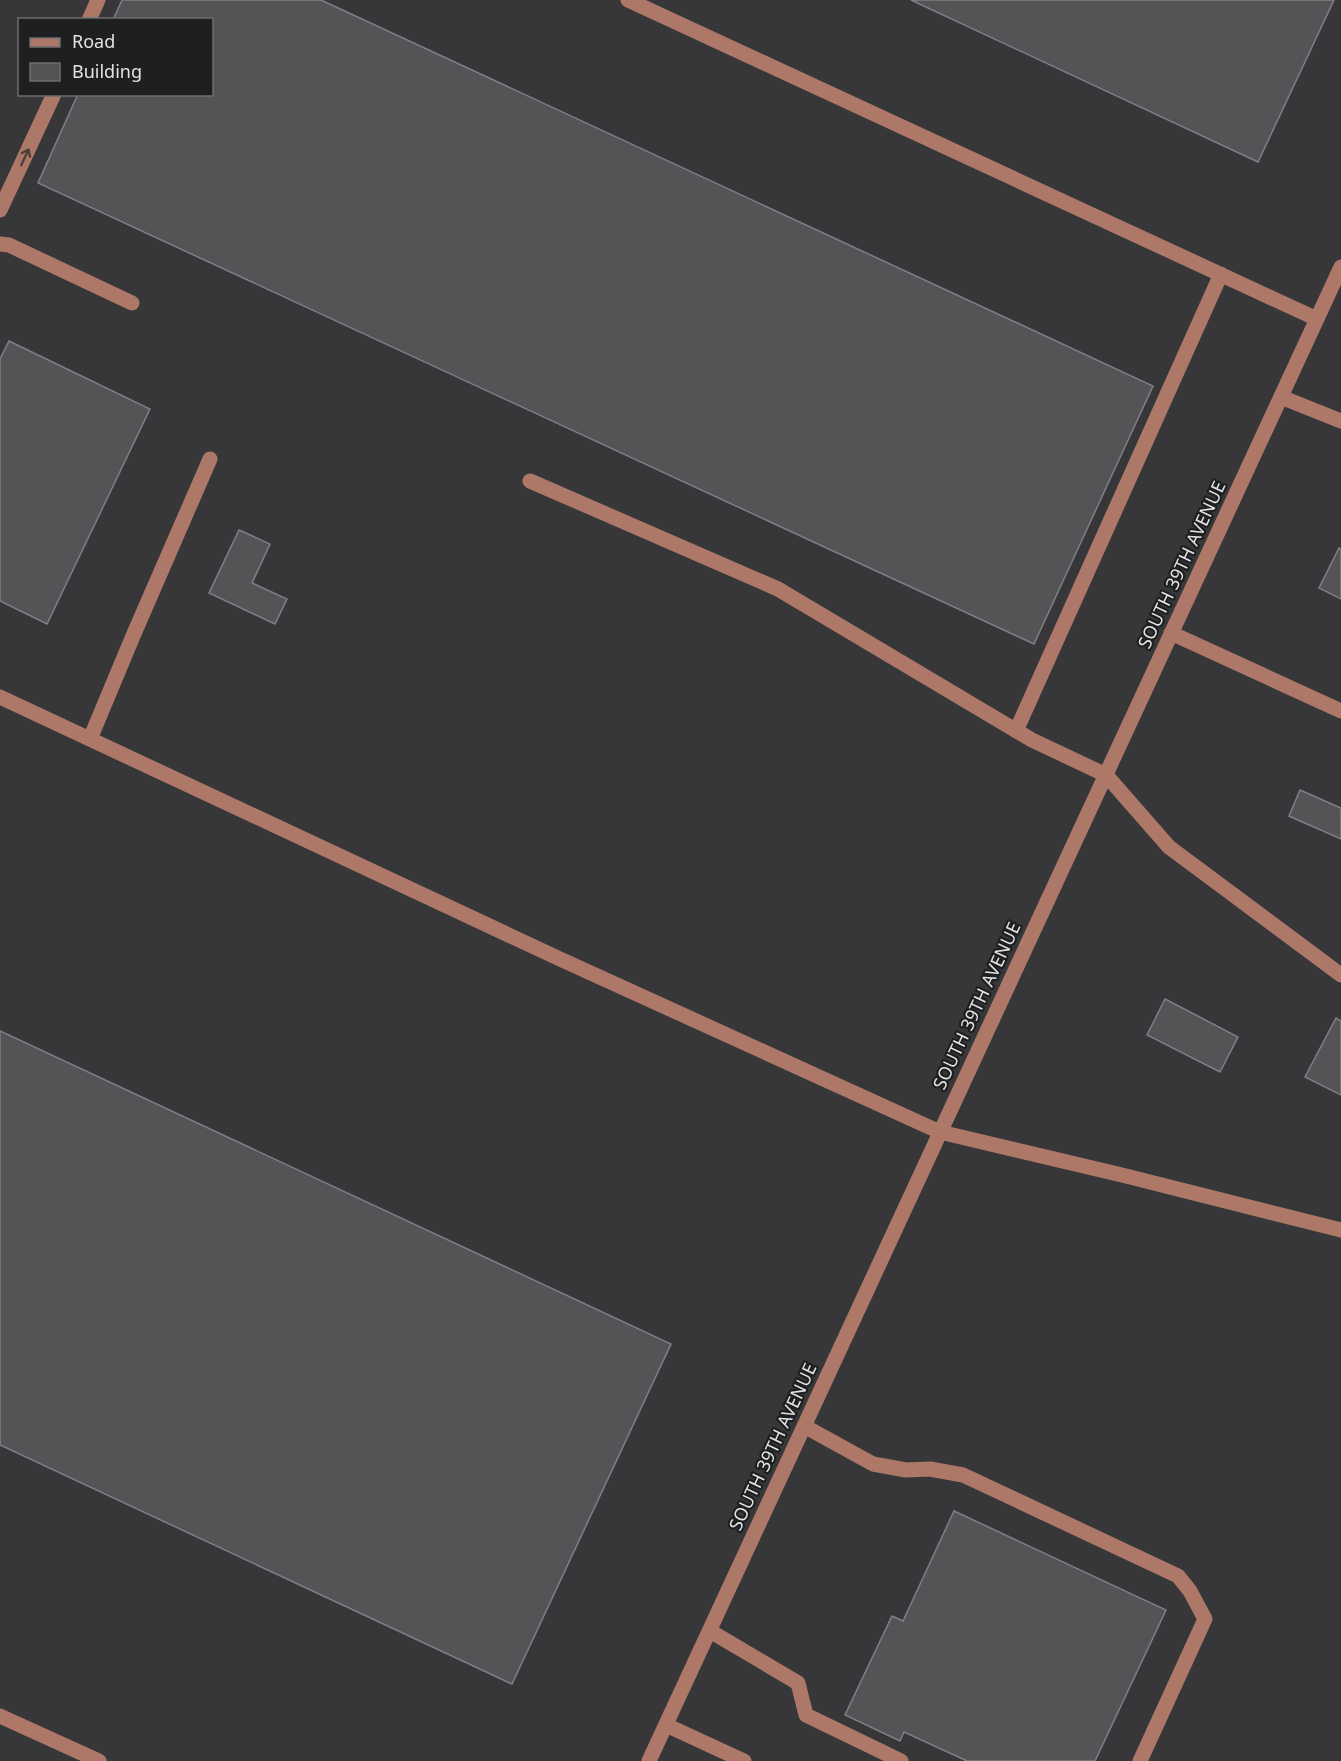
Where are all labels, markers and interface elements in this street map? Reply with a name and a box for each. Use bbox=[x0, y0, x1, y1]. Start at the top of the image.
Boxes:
legend bbox=[18, 18, 213, 96]
text: Road bbox=[72, 29, 115, 53]
text: Building bbox=[72, 59, 142, 83]
one-way arrow bbox=[19, 149, 31, 167]
street label: SOUTH 39TH AVENUE bbox=[1132, 477, 1230, 652]
street label: SOUTH 39TH AVENUE bbox=[927, 918, 1025, 1093]
street label: SOUTH 39TH AVENUE bbox=[723, 1359, 821, 1534]

